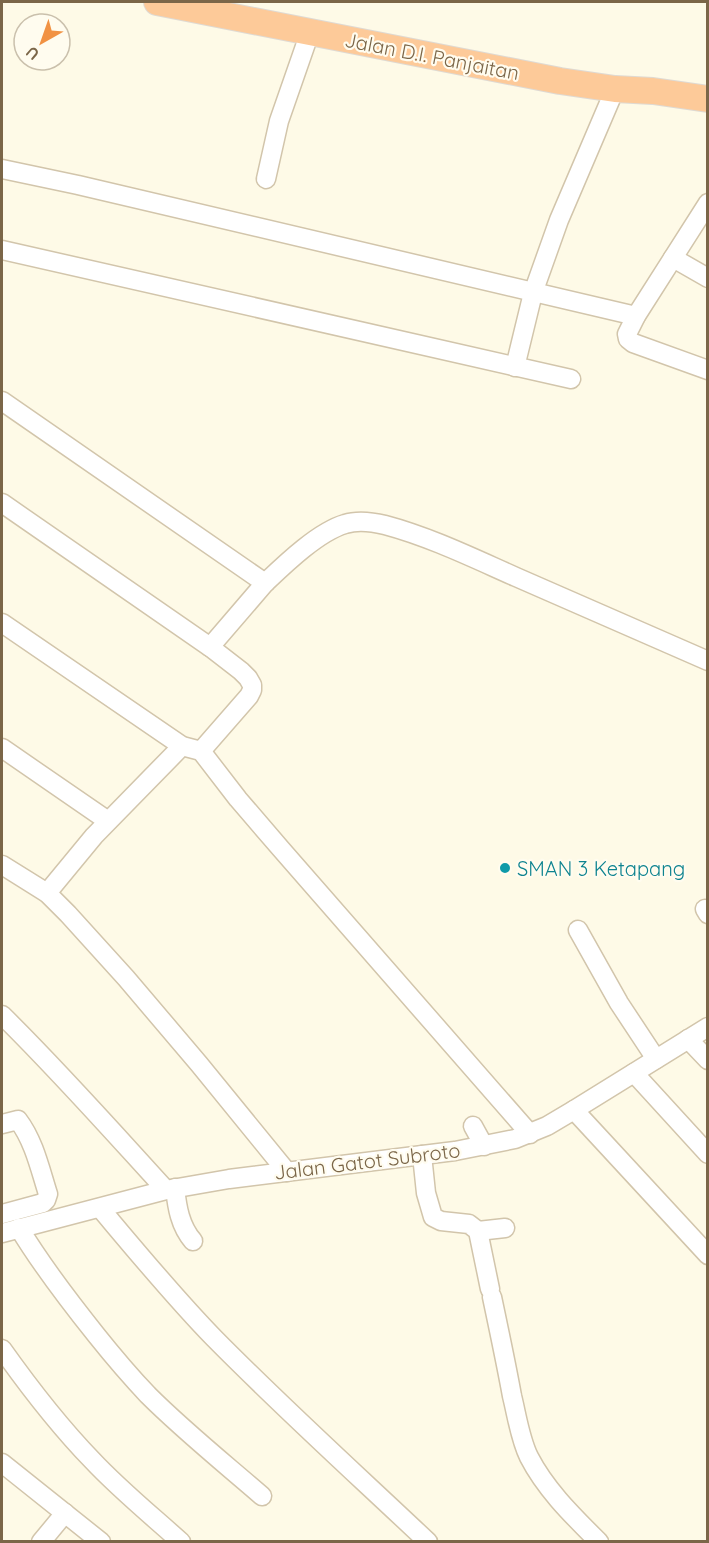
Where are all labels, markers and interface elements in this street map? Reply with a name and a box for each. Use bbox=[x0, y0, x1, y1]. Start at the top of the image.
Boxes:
north arrow bbox=[12, 12, 72, 72]
street label: Jalan D.I. Panjaitan bbox=[343, 27, 521, 85]
text: U bbox=[22, 42, 43, 65]
place label: SMAN 3 Ketapang bbox=[517, 856, 685, 881]
marker: SMAN 3 Ketapang bbox=[498, 861, 512, 875]
street label: Jalan Gatot Subroto bbox=[272, 1137, 462, 1185]

